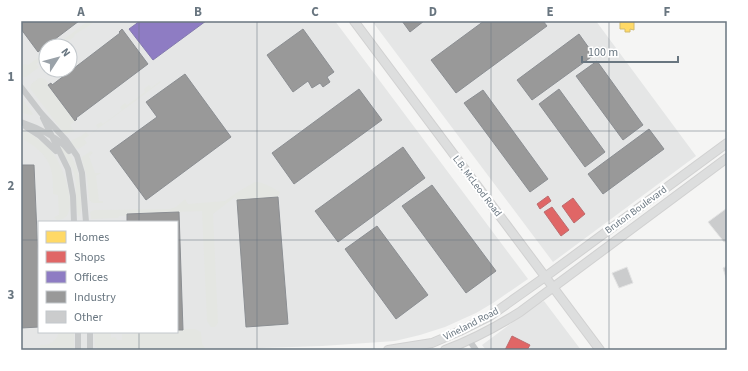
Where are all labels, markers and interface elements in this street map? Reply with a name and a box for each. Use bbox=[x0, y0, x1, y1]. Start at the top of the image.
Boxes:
text: A bbox=[76, 3, 85, 21]
text: B bbox=[194, 3, 202, 21]
text: C bbox=[311, 3, 319, 21]
text: D bbox=[429, 3, 437, 21]
text: E bbox=[546, 3, 554, 21]
text: F bbox=[664, 3, 671, 21]
north arrow bbox=[38, 38, 78, 78]
scale bar bbox=[582, 38, 678, 64]
text: 100 m bbox=[588, 44, 618, 61]
text: N bbox=[57, 45, 74, 60]
text: 1 bbox=[8, 68, 15, 86]
street label: L.B. McLeod Road bbox=[449, 152, 505, 220]
text: 2 bbox=[8, 177, 15, 195]
street label: Bruton Boulevard bbox=[602, 183, 670, 237]
legend bbox=[38, 221, 178, 333]
text: Homes bbox=[74, 229, 109, 246]
text: Shops bbox=[74, 249, 105, 266]
text: Offices bbox=[74, 269, 108, 286]
text: 3 bbox=[8, 286, 15, 304]
text: Industry bbox=[74, 289, 116, 306]
street label: Vineland Road bbox=[441, 304, 501, 344]
text: Other bbox=[74, 309, 104, 326]

